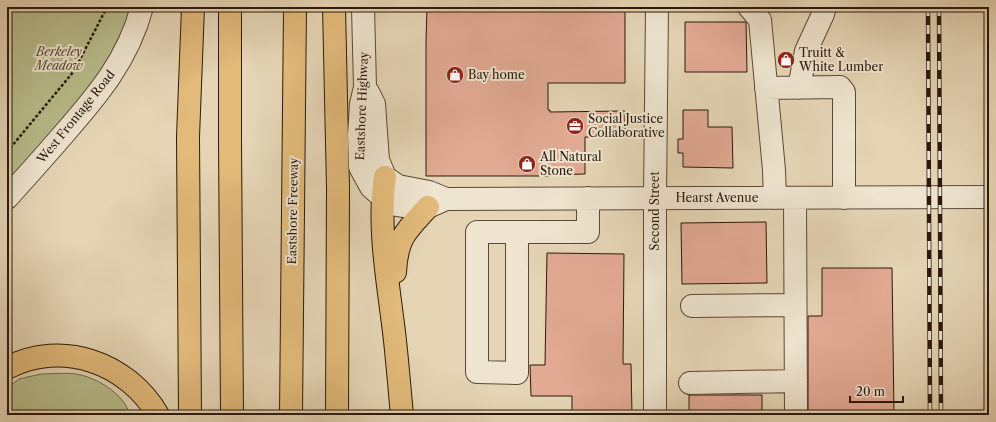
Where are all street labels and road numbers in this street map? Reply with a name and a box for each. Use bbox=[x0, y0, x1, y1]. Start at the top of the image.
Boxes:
street label: Eastshore Highway bbox=[352, 51, 371, 161]
street label: West Frontage Road bbox=[33, 67, 118, 167]
street label: Eastshore Freeway bbox=[284, 157, 301, 265]
street label: Second Street bbox=[647, 170, 662, 251]
street label: Hearst Avenue bbox=[676, 190, 759, 205]

